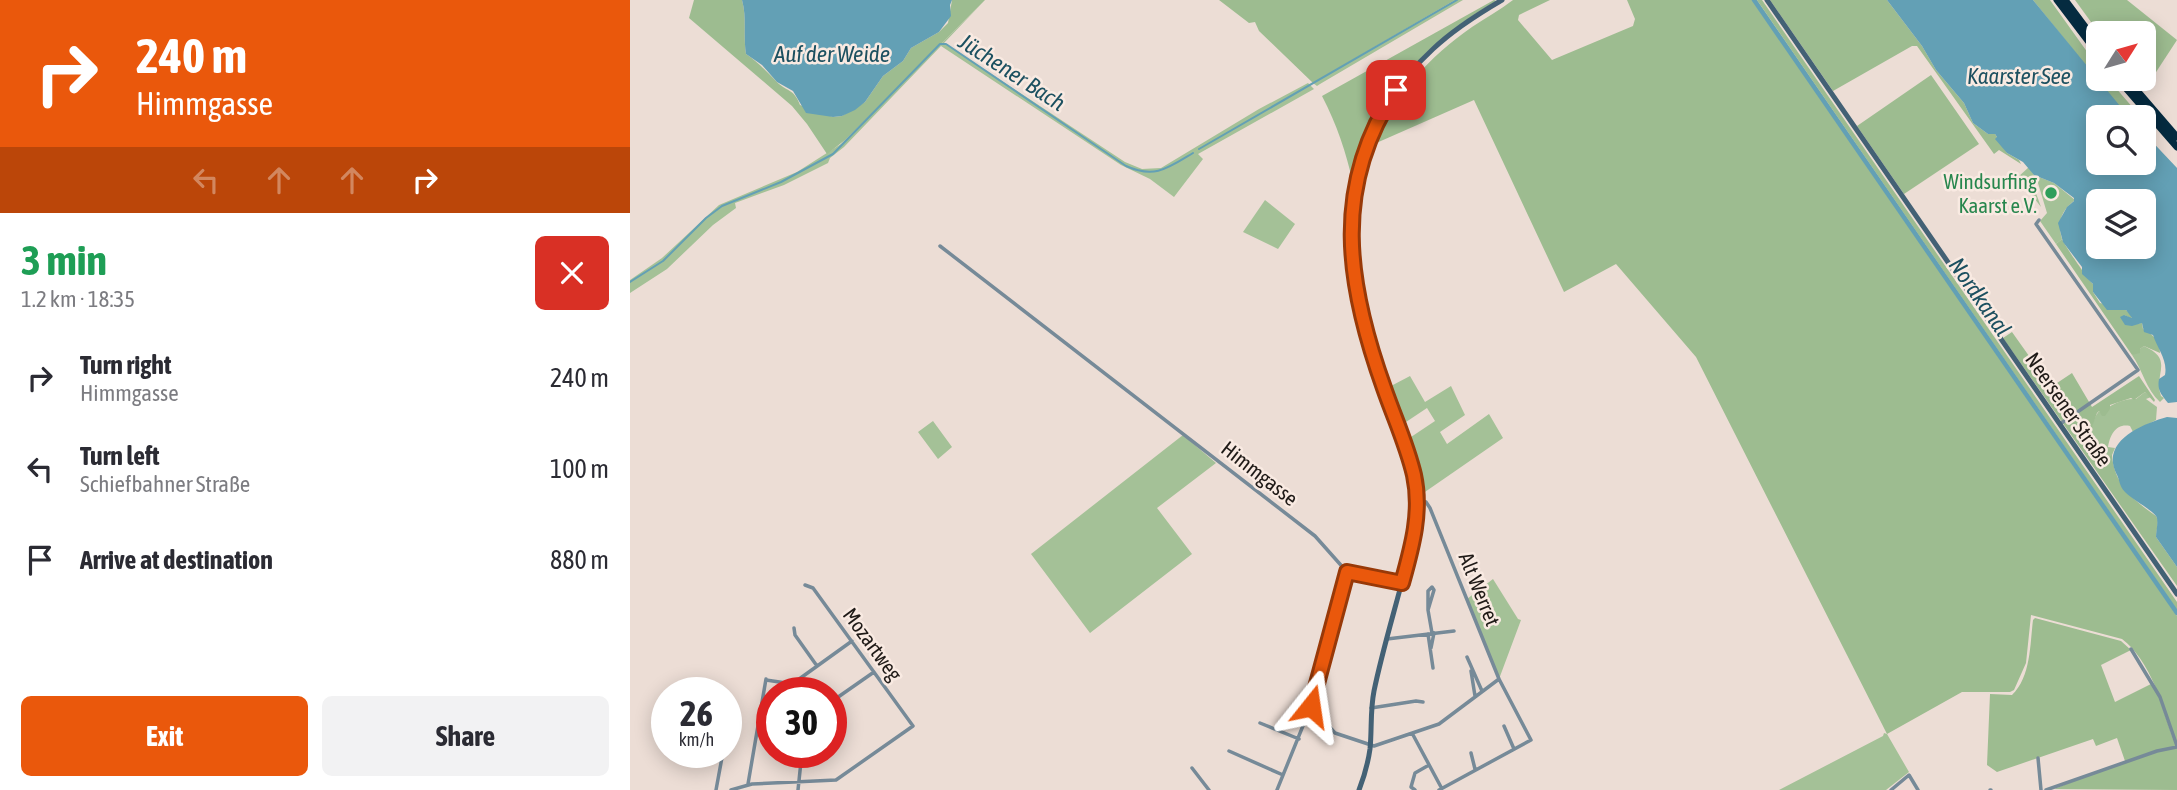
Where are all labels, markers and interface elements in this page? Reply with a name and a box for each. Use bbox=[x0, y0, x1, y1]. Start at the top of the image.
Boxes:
north arrow bbox=[2086, 21, 2156, 91]
map controls bbox=[2086, 21, 2156, 259]
text: 240 m bbox=[136, 27, 247, 83]
water label: Jüchener Bach bbox=[953, 27, 1070, 116]
icon: right bbox=[21, 28, 112, 119]
water label: Auf der Weide bbox=[773, 41, 890, 67]
pin bbox=[1366, 60, 1426, 120]
water label: Kaarster See bbox=[1967, 63, 2071, 89]
icon: arrive bbox=[1377, 71, 1415, 109]
text: Himmgasse bbox=[136, 85, 273, 122]
button: search bbox=[2086, 105, 2156, 175]
icon: left bbox=[187, 161, 225, 199]
icon: ahead bbox=[260, 161, 298, 199]
icon: ahead bbox=[333, 161, 371, 199]
icon: right bbox=[406, 161, 444, 199]
place label: Windsurfing Kaarst e.V. bbox=[1943, 169, 2037, 217]
marker: Windsurfing Kaarst e.V. bbox=[2043, 185, 2059, 201]
button: layers bbox=[2086, 189, 2156, 259]
text: 3 min bbox=[21, 236, 107, 284]
button: close bbox=[535, 236, 609, 310]
water label: Nordkanal bbox=[1944, 253, 2016, 341]
text: 1.2 km · 18:35 bbox=[21, 286, 135, 312]
street label: Neersener Straße bbox=[2021, 348, 2117, 470]
text: Turn right bbox=[80, 350, 171, 380]
icon: right bbox=[21, 359, 59, 397]
text: 240 m bbox=[550, 363, 609, 393]
text: Himmgasse bbox=[80, 380, 179, 406]
street label: Himmgasse bbox=[1217, 436, 1303, 510]
text: Turn left bbox=[80, 441, 160, 471]
icon: left bbox=[21, 450, 59, 488]
text: 100 m bbox=[550, 454, 609, 484]
text: Schiefbahner Straße bbox=[80, 471, 250, 497]
icon: arrive bbox=[21, 541, 59, 579]
text: Arrive at destination bbox=[80, 545, 273, 575]
text: 880 m bbox=[550, 545, 609, 575]
street label: Alt Werret bbox=[1454, 549, 1506, 629]
street label: Mozartweg bbox=[839, 603, 907, 685]
position arrow bbox=[1274, 669, 1348, 743]
speed limit sign: 30 bbox=[756, 677, 847, 768]
text: 26 bbox=[680, 693, 713, 733]
button: Exit bbox=[21, 696, 308, 776]
button: Share bbox=[322, 696, 609, 776]
text: km/h bbox=[679, 729, 714, 750]

